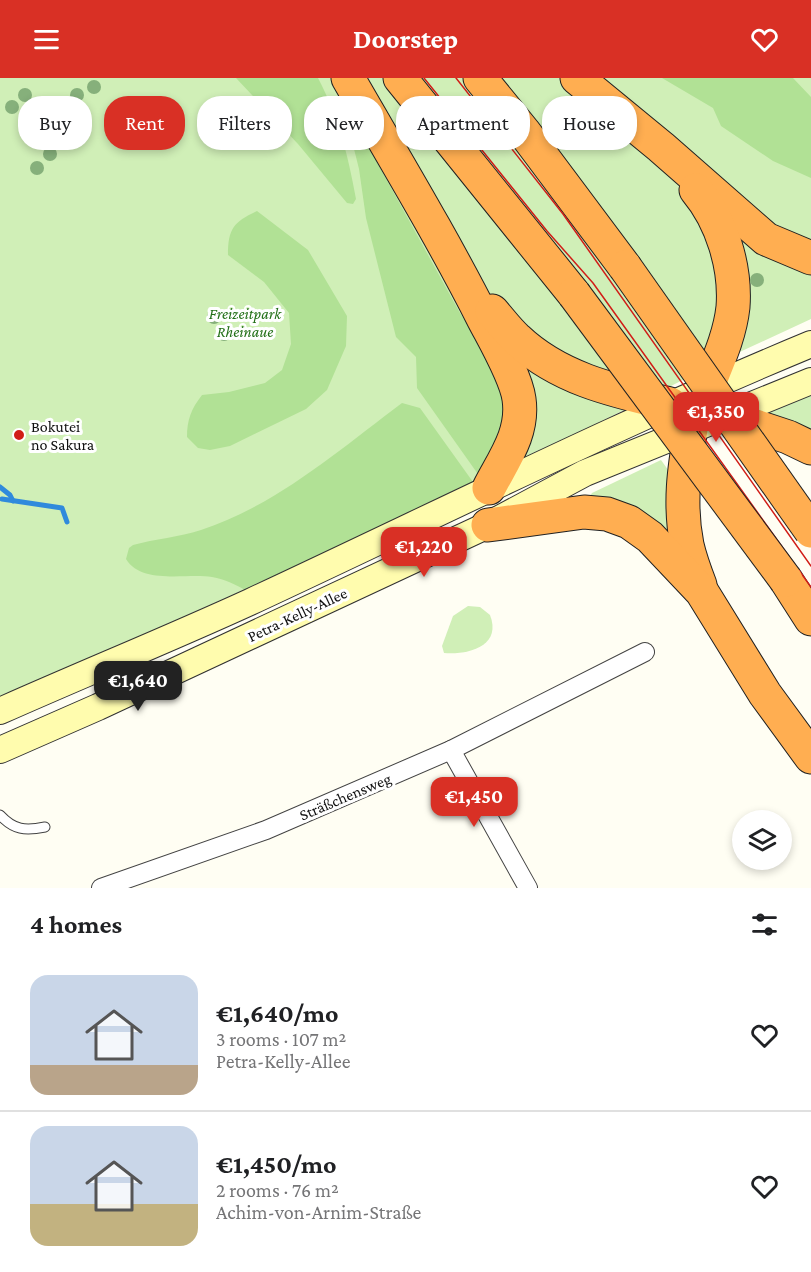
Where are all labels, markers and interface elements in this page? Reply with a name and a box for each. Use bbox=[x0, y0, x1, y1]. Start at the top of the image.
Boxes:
icon: menu bbox=[30, 23, 63, 56]
icon: heart bbox=[748, 23, 781, 56]
text: Doorstep bbox=[353, 24, 458, 54]
chip: Buy bbox=[18, 96, 92, 150]
chip: Rent bbox=[104, 96, 185, 150]
chip: Filters bbox=[197, 96, 292, 150]
chip: New bbox=[304, 96, 384, 150]
chip: Apartment bbox=[396, 96, 530, 150]
chip: House bbox=[542, 96, 637, 150]
park label: Freizeitpark Rheinaue bbox=[209, 305, 282, 340]
pin: €1,350 bbox=[667, 392, 765, 443]
text: €1,350 bbox=[687, 400, 745, 422]
place label: Bokutei no Sakura bbox=[31, 418, 95, 453]
marker: Bokutei no Sakura bbox=[12, 428, 26, 442]
pin: €1,220 bbox=[375, 527, 473, 578]
text: €1,220 bbox=[395, 535, 453, 557]
street label: Petra-Kelly-Allee bbox=[245, 584, 350, 646]
pin: €1,640 bbox=[89, 661, 187, 712]
text: €1,640 bbox=[108, 669, 168, 691]
street label: Sträßchensweg bbox=[297, 769, 394, 824]
pin: €1,450 bbox=[425, 777, 523, 828]
text: €1,450 bbox=[445, 785, 503, 807]
map controls bbox=[732, 810, 792, 870]
button: layers bbox=[732, 810, 792, 870]
icon: filters bbox=[748, 908, 781, 941]
text: 4 homes bbox=[30, 910, 122, 939]
icon: home bbox=[78, 999, 150, 1071]
text: €1,640/mo bbox=[216, 999, 338, 1028]
icon: heart bbox=[748, 1019, 781, 1052]
text: 3 rooms · 107 m² bbox=[216, 1028, 346, 1050]
text: Petra-Kelly-Allee bbox=[216, 1050, 351, 1072]
icon: home bbox=[78, 1150, 150, 1222]
text: €1,450/mo bbox=[216, 1150, 337, 1179]
icon: heart bbox=[748, 1170, 781, 1203]
text: 2 rooms · 76 m² bbox=[216, 1179, 339, 1201]
text: Achim-von-Arnim-Straße bbox=[216, 1201, 421, 1223]

